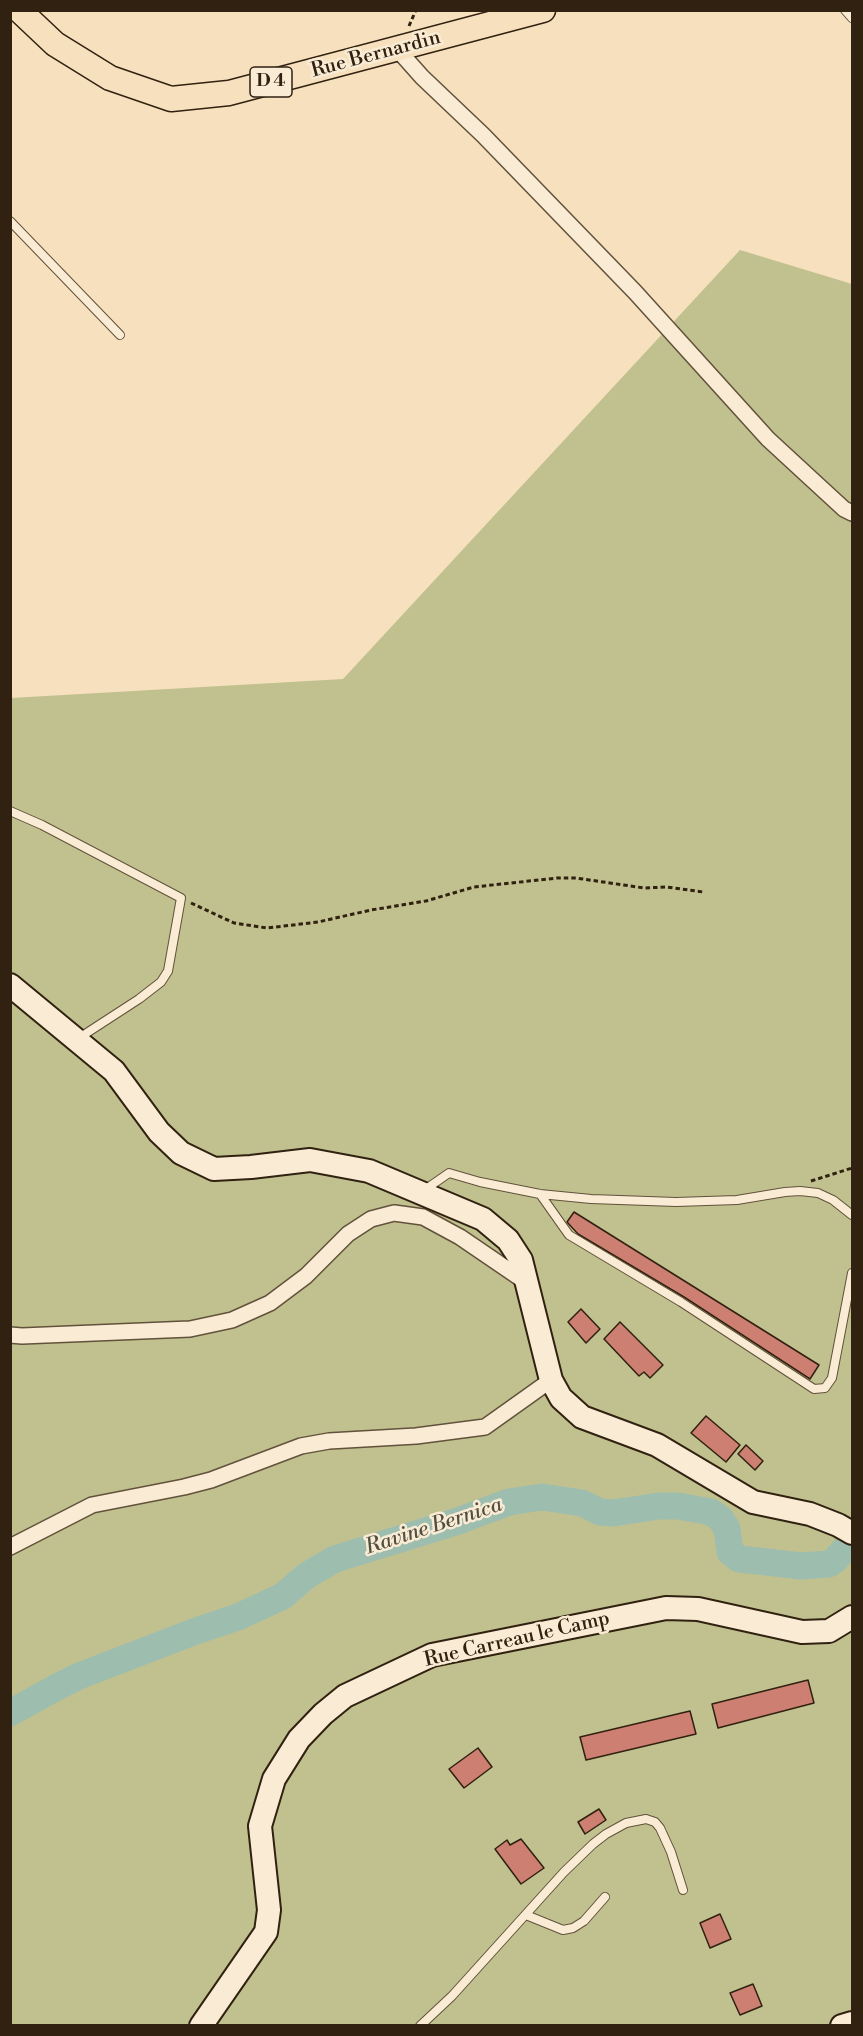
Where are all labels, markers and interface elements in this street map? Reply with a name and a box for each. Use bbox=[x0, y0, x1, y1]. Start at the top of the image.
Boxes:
street label: Rue Bernardin bbox=[309, 26, 443, 84]
road number: D 4 bbox=[250, 67, 292, 97]
water label: Ravine Bernica bbox=[362, 1493, 506, 1561]
street label: Rue Carreau le Camp bbox=[422, 1607, 612, 1673]

